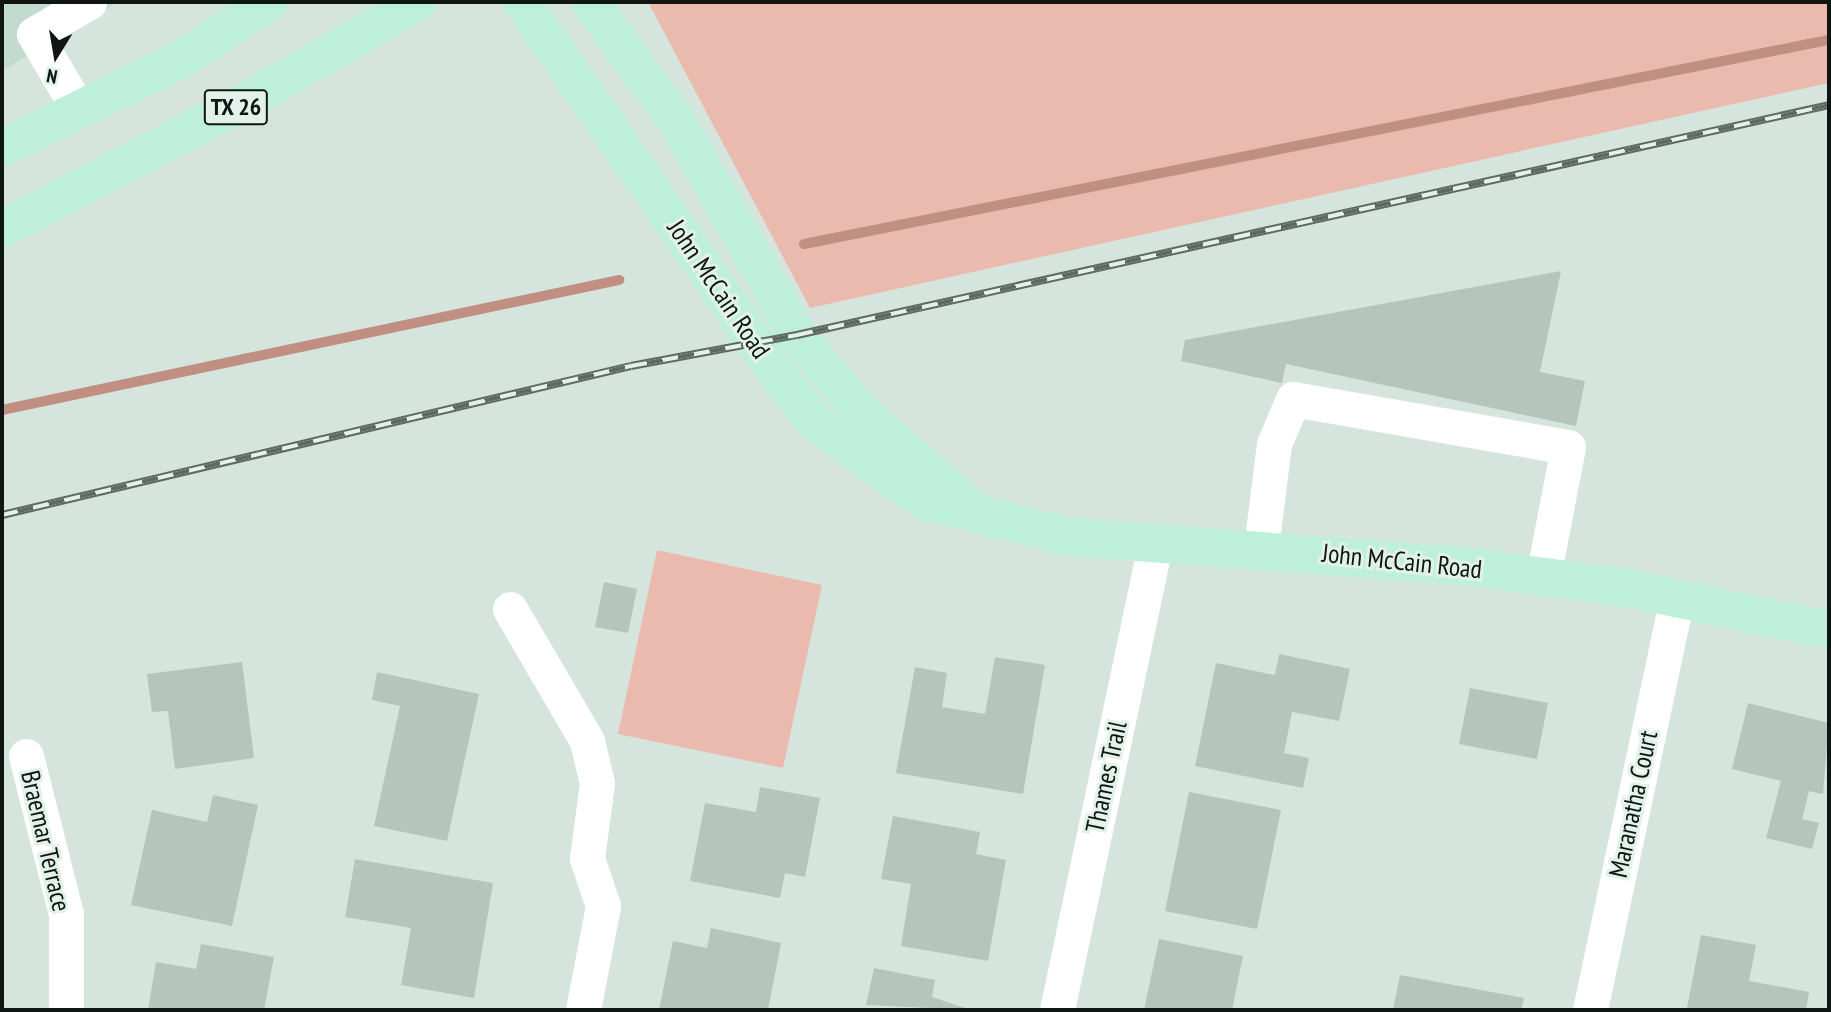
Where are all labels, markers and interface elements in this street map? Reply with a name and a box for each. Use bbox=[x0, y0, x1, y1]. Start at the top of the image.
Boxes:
north arrow bbox=[21, 21, 91, 91]
text: N bbox=[45, 64, 59, 89]
road number: TX 26 bbox=[203, 86, 269, 128]
street label: John McCain Road bbox=[661, 214, 777, 364]
street label: John McCain Road bbox=[1321, 537, 1483, 585]
street label: Thames Trail bbox=[1079, 718, 1133, 836]
street label: Maranatha Court bbox=[1602, 728, 1664, 880]
street label: Braemar Terrace bbox=[15, 767, 77, 915]

